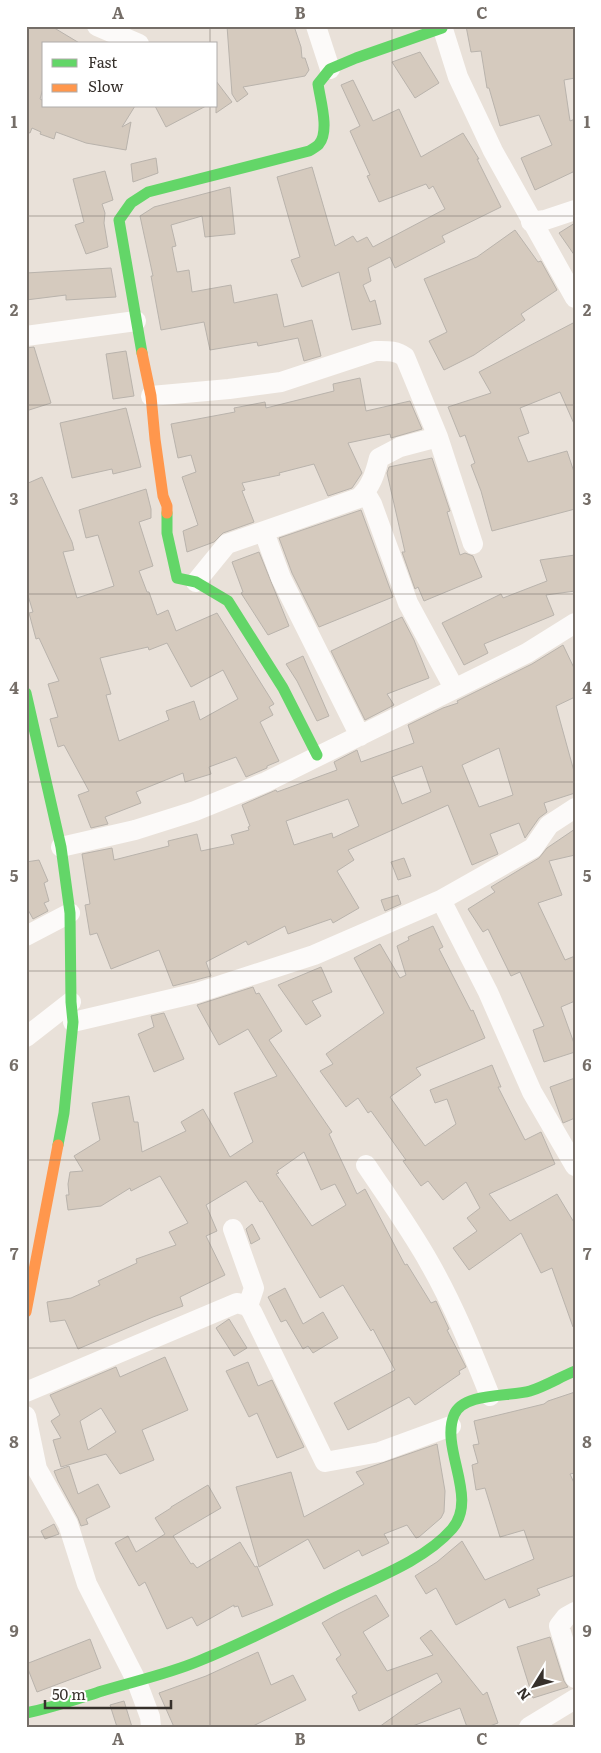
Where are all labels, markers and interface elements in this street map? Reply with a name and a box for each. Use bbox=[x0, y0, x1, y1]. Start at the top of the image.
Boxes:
text: A bbox=[112, 0, 124, 24]
text: B bbox=[294, 0, 306, 24]
text: C bbox=[476, 0, 488, 24]
legend bbox=[42, 42, 218, 108]
text: Fast bbox=[88, 50, 117, 73]
text: Slow bbox=[88, 74, 123, 97]
text: 1 bbox=[11, 109, 18, 133]
text: 1 bbox=[584, 109, 591, 133]
text: 2 bbox=[10, 297, 19, 321]
text: 2 bbox=[583, 297, 592, 321]
text: 3 bbox=[10, 486, 19, 510]
text: 3 bbox=[583, 486, 592, 510]
text: 4 bbox=[9, 675, 19, 699]
text: 4 bbox=[582, 675, 592, 699]
text: 5 bbox=[10, 863, 19, 887]
text: 5 bbox=[583, 863, 592, 887]
text: 6 bbox=[9, 1052, 19, 1076]
text: 6 bbox=[582, 1052, 592, 1076]
text: 7 bbox=[10, 1241, 19, 1265]
text: 7 bbox=[583, 1241, 592, 1265]
text: 8 bbox=[9, 1429, 19, 1453]
text: 8 bbox=[582, 1429, 592, 1453]
text: 9 bbox=[9, 1618, 19, 1642]
text: 9 bbox=[582, 1618, 592, 1642]
north arrow bbox=[508, 1660, 558, 1710]
scale bar bbox=[45, 1678, 171, 1710]
text: 50 m bbox=[52, 1682, 86, 1705]
text: N bbox=[511, 1684, 534, 1705]
text: A bbox=[112, 1726, 124, 1750]
text: B bbox=[294, 1726, 306, 1750]
text: C bbox=[476, 1726, 488, 1750]

